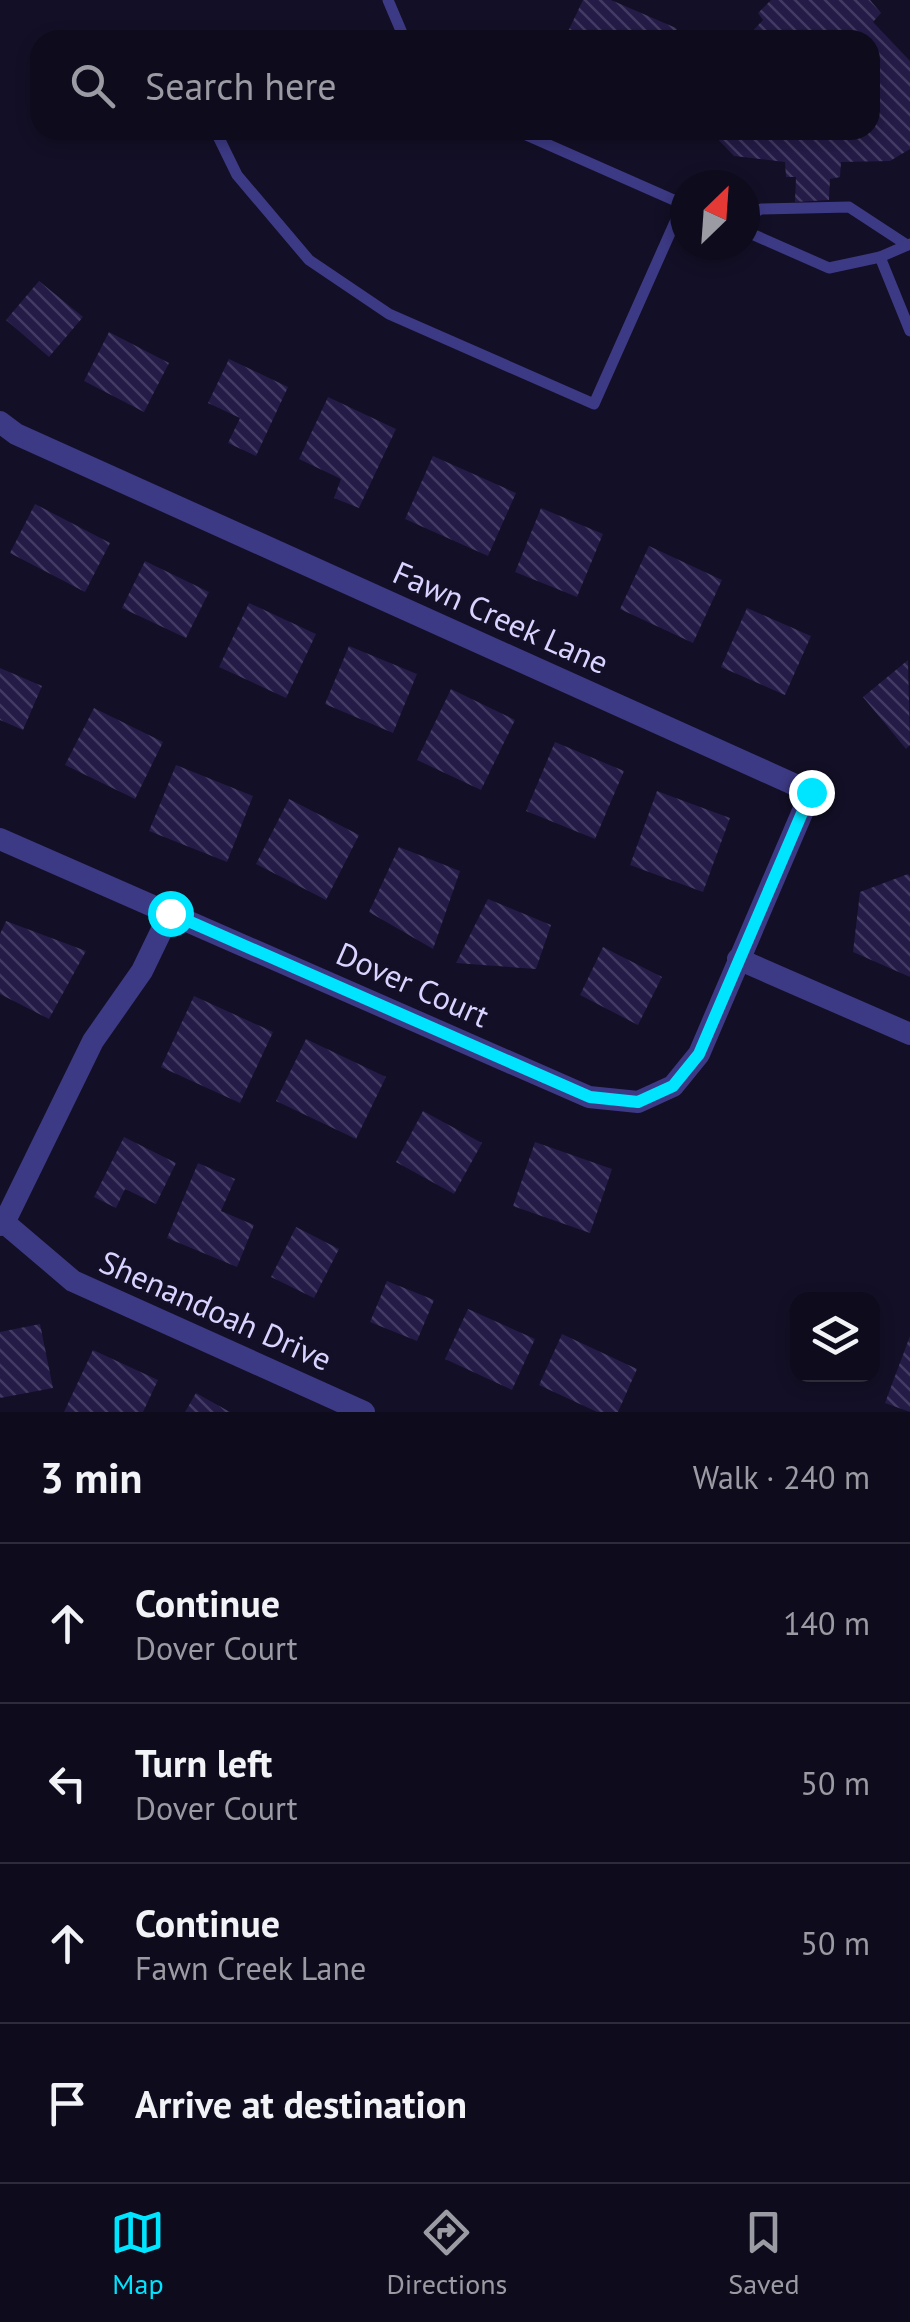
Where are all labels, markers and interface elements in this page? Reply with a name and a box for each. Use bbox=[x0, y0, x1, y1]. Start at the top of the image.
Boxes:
search box bbox=[30, 30, 880, 140]
icon: search bbox=[65, 58, 120, 113]
text: Search here bbox=[145, 61, 337, 110]
north arrow bbox=[670, 170, 760, 260]
street label: Fawn Creek Lane bbox=[387, 551, 615, 683]
route end bbox=[789, 770, 835, 816]
route start bbox=[148, 891, 194, 937]
street label: Dover Court bbox=[330, 932, 496, 1036]
street label: Shenandoah Drive bbox=[93, 1240, 339, 1380]
map controls bbox=[790, 1292, 880, 1382]
button: layers bbox=[790, 1292, 880, 1382]
text: 3 min bbox=[40, 1450, 142, 1505]
text: Walk · 240 m bbox=[693, 1456, 870, 1498]
text: Continue bbox=[135, 1578, 280, 1627]
icon: ahead bbox=[40, 1596, 95, 1651]
text: 140 m bbox=[783, 1602, 870, 1644]
text: Dover Court bbox=[135, 1627, 298, 1669]
text: Turn left bbox=[135, 1738, 272, 1787]
icon: left bbox=[40, 1756, 95, 1811]
text: 50 m bbox=[801, 1762, 870, 1804]
text: Dover Court bbox=[135, 1787, 298, 1829]
text: Continue bbox=[135, 1898, 280, 1947]
icon: ahead bbox=[40, 1916, 95, 1971]
text: 50 m bbox=[801, 1922, 870, 1964]
text: Fawn Creek Lane bbox=[135, 1947, 366, 1989]
icon: arrive bbox=[40, 2076, 95, 2131]
text: Arrive at destination bbox=[135, 2079, 467, 2128]
tab: Map bbox=[110, 2205, 165, 2302]
tab: Directions bbox=[386, 2205, 507, 2302]
tab: Saved bbox=[728, 2205, 800, 2302]

